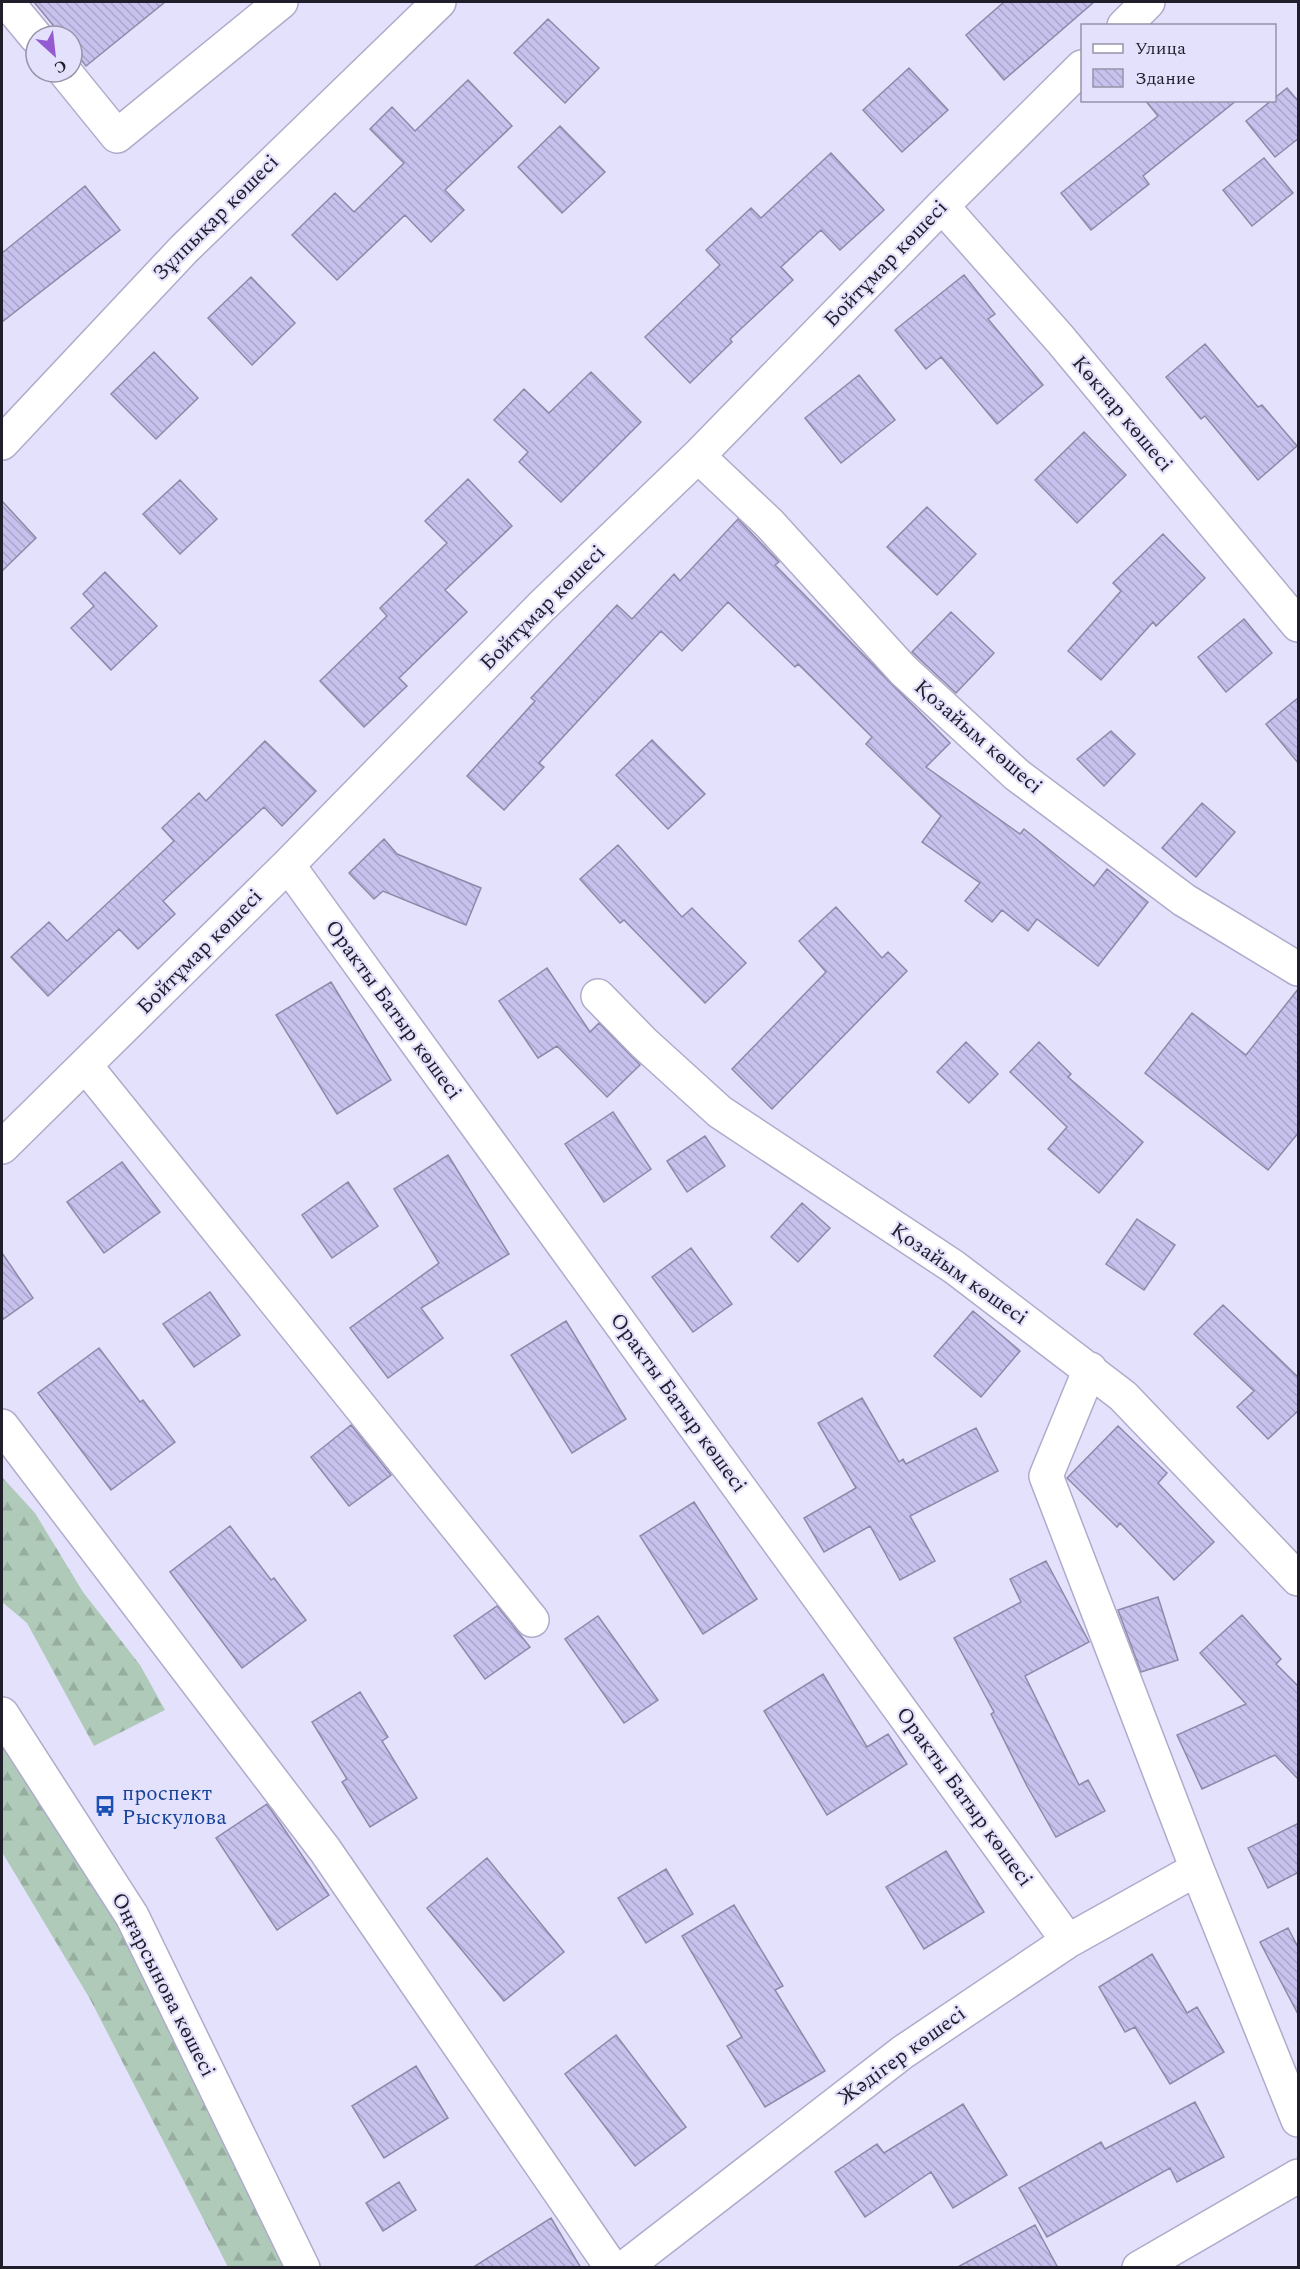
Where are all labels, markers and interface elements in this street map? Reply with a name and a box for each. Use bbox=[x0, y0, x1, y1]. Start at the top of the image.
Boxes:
north arrow bbox=[24, 24, 84, 84]
legend bbox=[1081, 24, 1276, 102]
text: Улица bbox=[1135, 35, 1186, 62]
text: С bbox=[50, 53, 71, 80]
text: Здание bbox=[1135, 65, 1195, 92]
street label: Зұлпықар көшесі bbox=[145, 147, 287, 289]
street label: Бойтұмар көшесі bbox=[817, 193, 955, 335]
street label: Көкпар көшесі bbox=[1064, 349, 1180, 479]
street label: Бойтұмар көшесі bbox=[473, 538, 613, 678]
street label: Қозайым көшесі bbox=[907, 672, 1049, 802]
street label: Бойтұмар көшесі bbox=[130, 882, 270, 1022]
street label: Оракты Батыр көшесі bbox=[317, 913, 469, 1107]
street label: Қозайым көшесі bbox=[884, 1215, 1034, 1333]
street label: Оракты Батыр көшесі bbox=[602, 1306, 754, 1500]
street label: Оракты Батыр көшесі bbox=[888, 1700, 1040, 1894]
place label: проспект Рыскулова bbox=[122, 1778, 227, 1834]
bus stop icon: проспект Рыскулова bbox=[93, 1794, 117, 1818]
street label: Оңғарсынова көшесі bbox=[103, 1887, 223, 2083]
street label: Жәдігер көшесі bbox=[831, 1998, 973, 2114]

